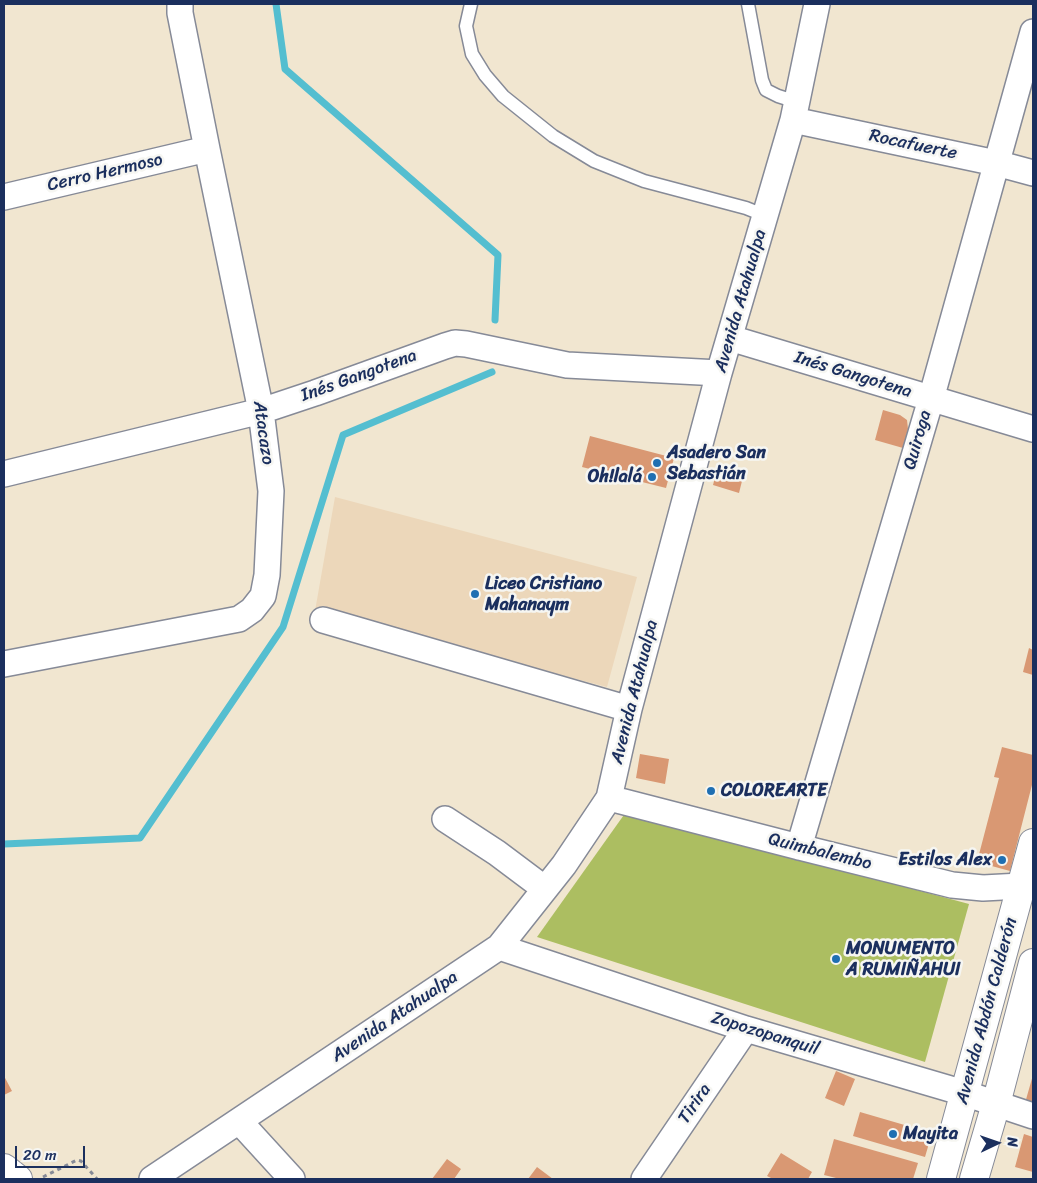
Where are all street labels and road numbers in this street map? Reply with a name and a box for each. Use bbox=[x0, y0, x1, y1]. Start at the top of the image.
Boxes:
street label: Rocafuerte bbox=[867, 125, 959, 165]
street label: Cerro Hermoso bbox=[45, 149, 165, 197]
street label: Avenida Atahualpa bbox=[710, 227, 772, 375]
street label: Inés Gangotena bbox=[298, 345, 420, 407]
street label: Inés Gangotena bbox=[792, 347, 914, 403]
street label: Atacazo bbox=[248, 400, 278, 466]
street label: Quiroga bbox=[899, 408, 937, 472]
street label: Avenida Atahualpa bbox=[607, 618, 663, 766]
street label: Quimbalembo bbox=[766, 829, 874, 875]
street label: Avenida Abdón Calderón bbox=[952, 915, 1022, 1107]
street label: Avenida Atahualpa bbox=[328, 967, 462, 1067]
street label: Zopozopanquil bbox=[708, 1007, 822, 1061]
street label: Tirira bbox=[674, 1080, 716, 1128]

